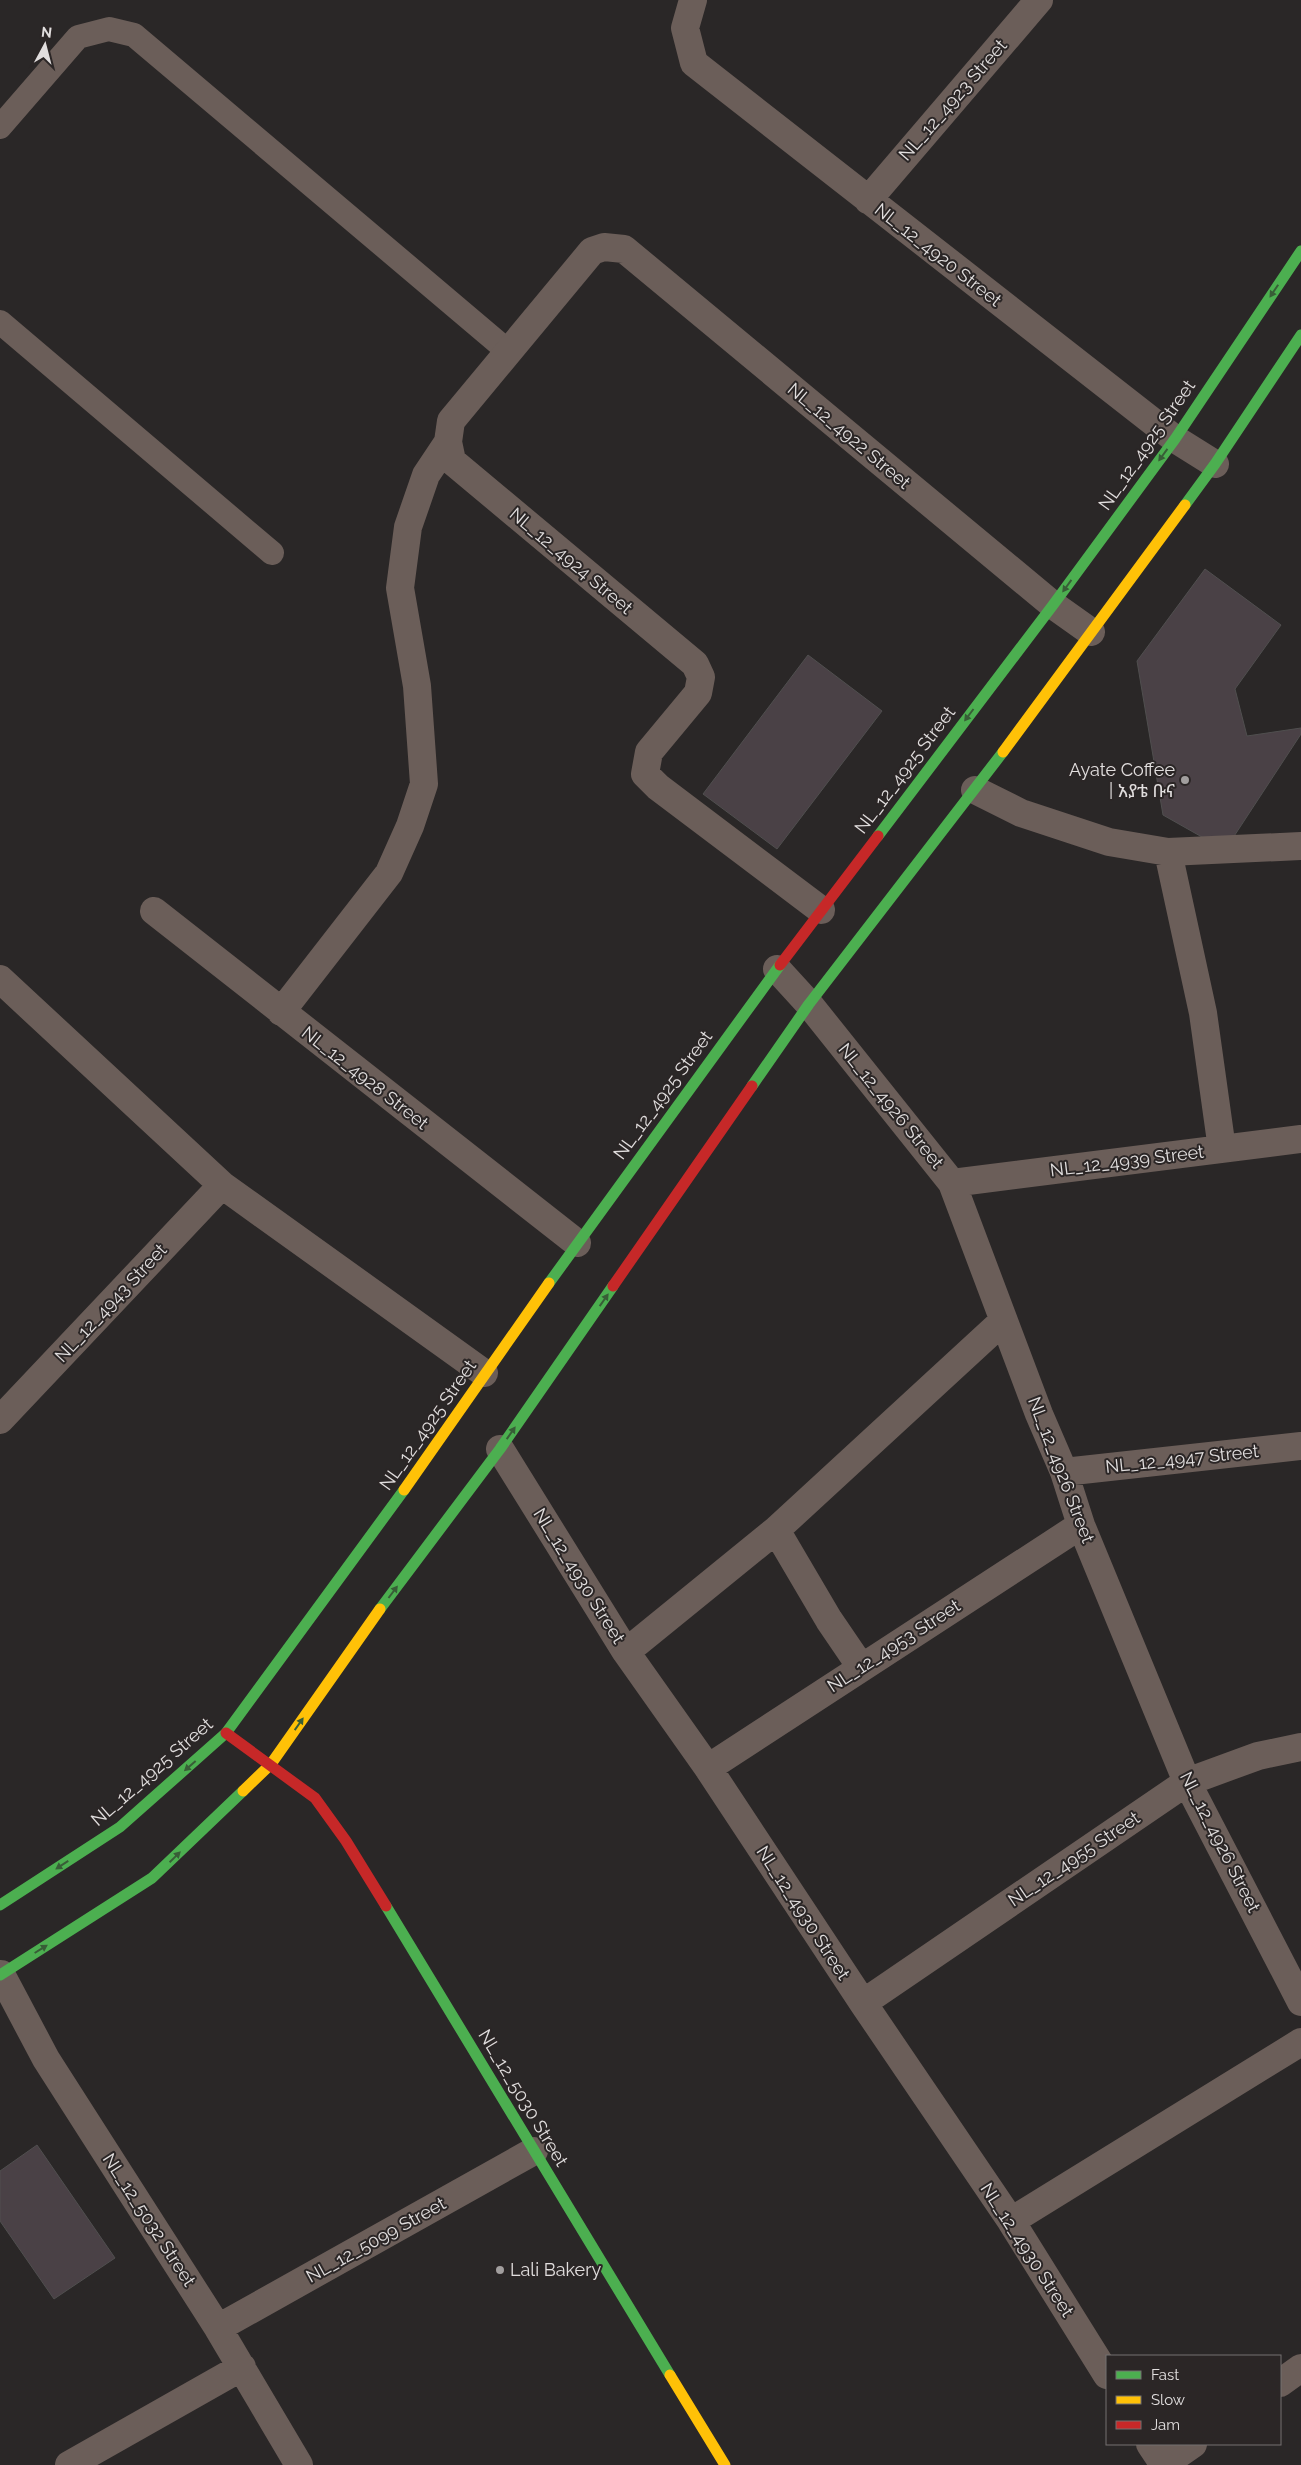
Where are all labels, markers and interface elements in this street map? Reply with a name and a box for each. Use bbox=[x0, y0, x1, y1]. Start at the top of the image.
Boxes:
north arrow bbox=[20, 20, 70, 70]
text: N bbox=[40, 24, 53, 41]
street label: NL_12_4923 Street bbox=[894, 35, 1011, 165]
street label: NL_12_4920 Street bbox=[871, 199, 1006, 311]
one-way arrow bbox=[1269, 284, 1279, 298]
street label: NL_12_4925 Street bbox=[1094, 376, 1199, 514]
street label: NL_12_4922 Street bbox=[784, 378, 915, 493]
one-way arrow bbox=[1158, 448, 1168, 462]
street label: NL_12_4924 Street bbox=[506, 503, 637, 618]
one-way arrow bbox=[1062, 579, 1072, 593]
street label: NL_12_4925 Street bbox=[850, 702, 959, 837]
one-way arrow bbox=[964, 708, 974, 722]
place label: Ayate Coffee | አያቴ ቡና bbox=[1069, 759, 1175, 801]
marker: Ayate Coffee | አያቴ ቡና bbox=[1179, 774, 1191, 786]
street label: NL_12_4928 Street bbox=[298, 1022, 433, 1134]
street label: NL_12_4925 Street bbox=[609, 1026, 716, 1163]
street label: NL_12_4926 Street bbox=[834, 1039, 948, 1173]
street label: NL_12_4939 Street bbox=[1049, 1141, 1205, 1180]
street label: NL_12_4943 Street bbox=[50, 1239, 171, 1366]
one-way arrow bbox=[599, 1293, 609, 1307]
street label: NL_12_4925 Street bbox=[375, 1356, 480, 1494]
street label: NL_12_4926 Street bbox=[1024, 1394, 1099, 1546]
one-way arrow bbox=[506, 1427, 516, 1440]
street label: NL_12_4947 Street bbox=[1104, 1440, 1260, 1477]
street label: NL_12_4930 Street bbox=[529, 1504, 629, 1647]
one-way arrow bbox=[388, 1585, 398, 1599]
street label: NL_12_4953 Street bbox=[823, 1595, 964, 1696]
street label: NL_12_4925 Street bbox=[87, 1713, 217, 1830]
one-way arrow bbox=[294, 1718, 304, 1731]
one-way arrow bbox=[185, 1760, 197, 1772]
street label: NL_12_4926 Street bbox=[1176, 1768, 1265, 1916]
street label: NL_12_4955 Street bbox=[1004, 1807, 1144, 1910]
street label: NL_12_4930 Street bbox=[752, 1842, 855, 1984]
one-way arrow bbox=[168, 1851, 180, 1863]
one-way arrow bbox=[55, 1860, 68, 1870]
one-way arrow bbox=[35, 1944, 48, 1953]
street label: NL_12_5030 Street bbox=[474, 2026, 573, 2170]
street label: NL_12_5032 Street bbox=[99, 2149, 200, 2290]
street label: NL_12_4930 Street bbox=[976, 2179, 1079, 2321]
street label: NL_12_5099 Street bbox=[302, 2192, 449, 2287]
place label: Lali Bakery bbox=[510, 2259, 601, 2280]
marker: Lali Bakery bbox=[494, 2264, 506, 2276]
legend bbox=[1106, 2355, 1281, 2445]
text: Fast bbox=[1151, 2366, 1179, 2384]
text: Slow bbox=[1151, 2391, 1185, 2409]
text: Jam bbox=[1151, 2416, 1180, 2434]

